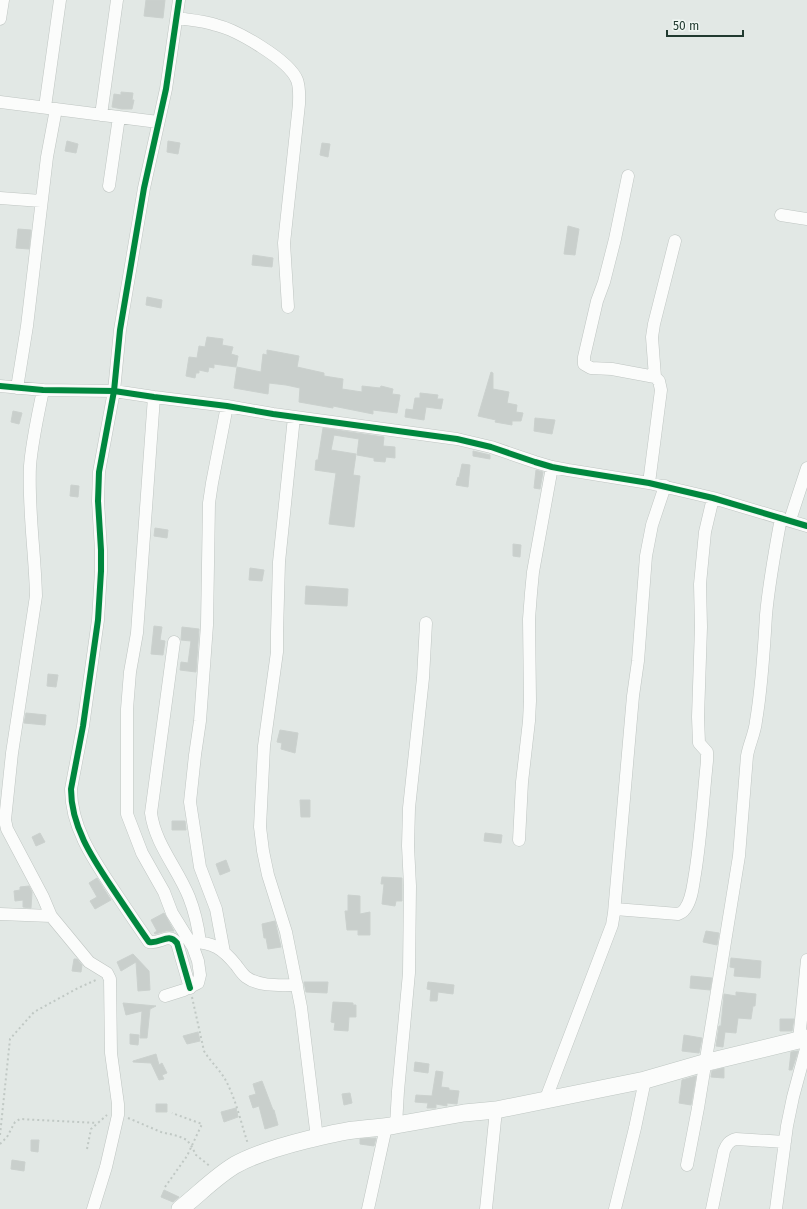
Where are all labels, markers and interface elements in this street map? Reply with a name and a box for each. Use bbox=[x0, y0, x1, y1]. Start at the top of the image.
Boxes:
scale bar bbox=[667, 12, 743, 38]
text: 50 m bbox=[673, 19, 699, 33]

